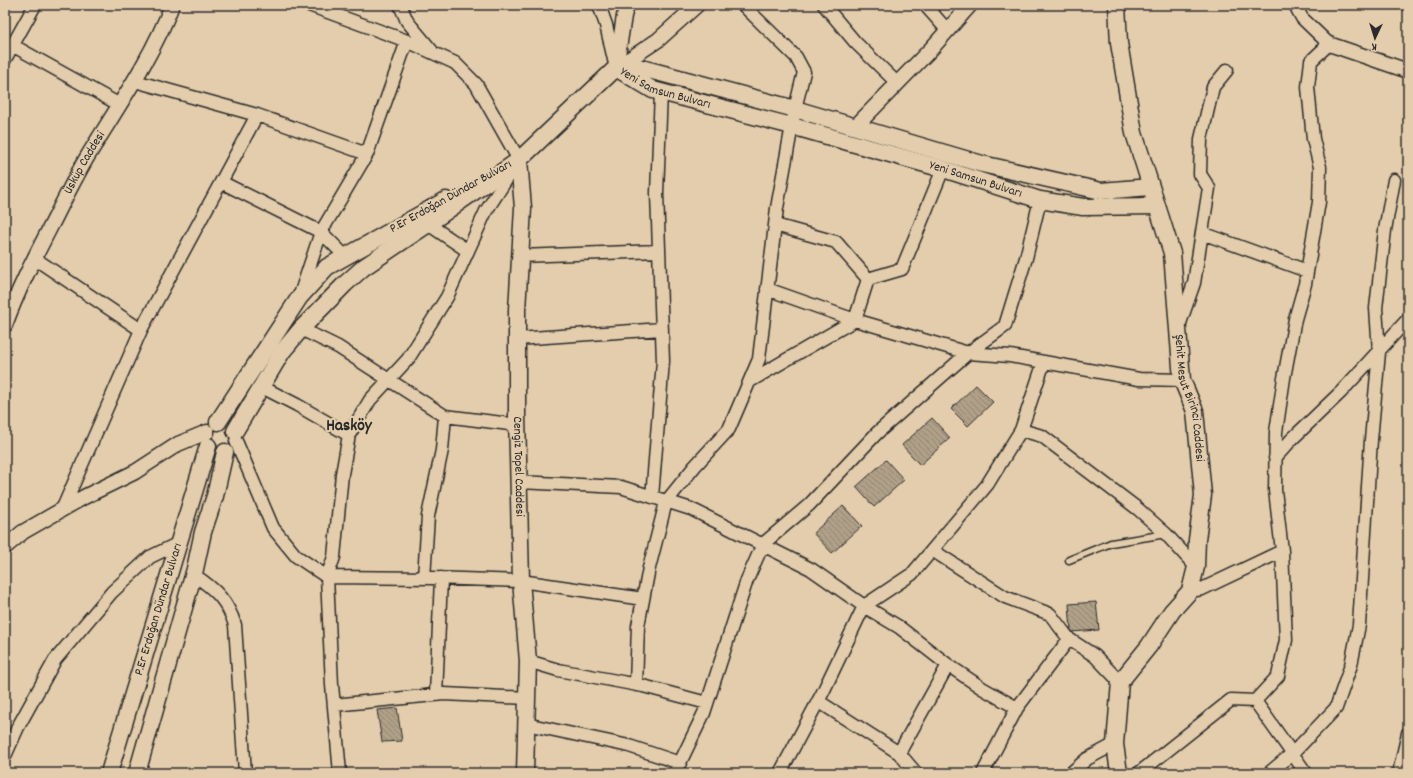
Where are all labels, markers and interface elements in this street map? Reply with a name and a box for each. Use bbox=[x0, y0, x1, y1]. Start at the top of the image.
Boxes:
north arrow bbox=[1355, 18, 1395, 58]
text: K bbox=[1371, 38, 1378, 54]
street label: Yeni Samsun Bulvarı bbox=[616, 63, 713, 114]
street label: Üsküp Caddesi bbox=[59, 127, 111, 197]
street label: P.Er Erdoğan Dündar Bulvarı bbox=[386, 155, 516, 239]
street label: Yeni Samsun Bulvarı bbox=[927, 156, 1025, 203]
street label: Şehit Mesut Birinci Caddesi bbox=[1169, 334, 1209, 463]
district label: Hasköy bbox=[326, 415, 373, 439]
street label: Cengiz Topel Caddesi bbox=[508, 416, 529, 518]
street label: P.Er Erdoğan Dündar Bulvarı bbox=[130, 541, 188, 678]

